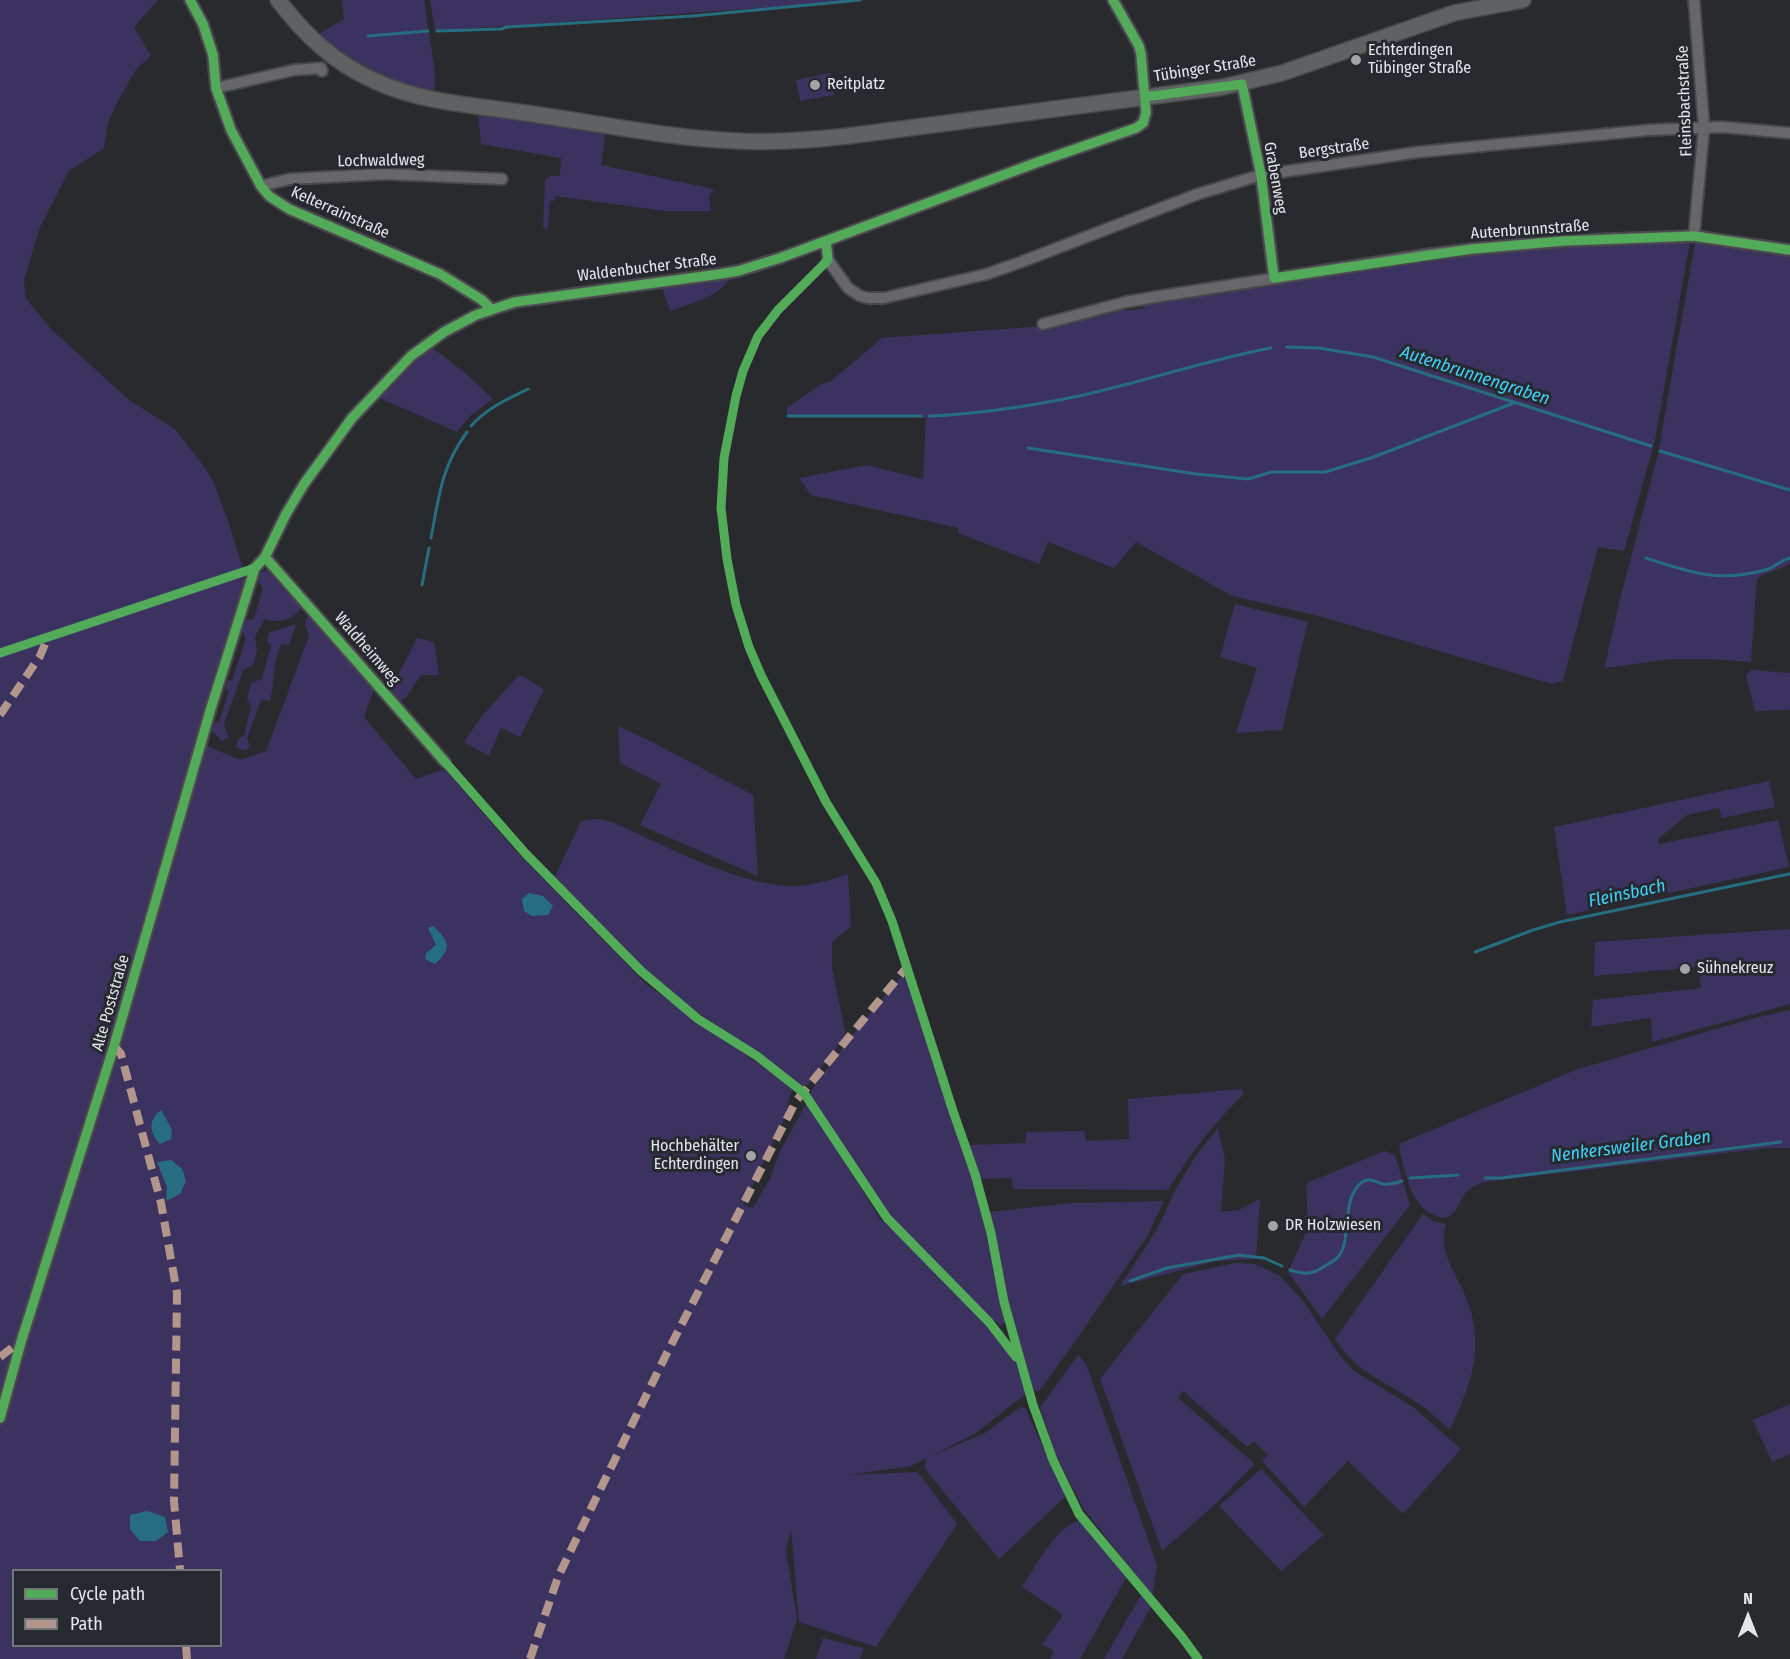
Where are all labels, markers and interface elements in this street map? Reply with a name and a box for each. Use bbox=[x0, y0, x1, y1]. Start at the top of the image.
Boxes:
place label: Echterdingen Tübinger Straße bbox=[1368, 41, 1471, 79]
street label: Fleinsbachstraße bbox=[1673, 45, 1697, 157]
street label: Tübinger Straße bbox=[1153, 51, 1257, 87]
marker: Echterdingen Tübinger Straße bbox=[1349, 53, 1363, 67]
place label: Reitplatz bbox=[827, 75, 885, 95]
marker: Reitplatz bbox=[808, 78, 822, 92]
street label: Bergstraße bbox=[1298, 135, 1370, 163]
street label: Grabenweg bbox=[1259, 140, 1291, 216]
street label: Lochwaldweg bbox=[337, 151, 425, 171]
street label: Kelterrainstraße bbox=[288, 183, 392, 243]
street label: Autenbrunnstraße bbox=[1470, 216, 1590, 244]
street label: Waldenbucher Straße bbox=[576, 250, 718, 286]
water label: Autenbrunnengraben bbox=[1398, 342, 1552, 410]
street label: Waldheimweg bbox=[330, 609, 404, 689]
water label: Fleinsbach bbox=[1586, 875, 1668, 913]
street label: Alte Poststraße bbox=[88, 953, 134, 1053]
place label: Sühnekreuz bbox=[1697, 959, 1773, 979]
marker: Sühnekreuz bbox=[1678, 962, 1692, 976]
water label: Nenkersweiler Graben bbox=[1550, 1126, 1712, 1168]
place label: Hochbehälter Echterdingen bbox=[650, 1137, 739, 1175]
marker: Hochbehälter Echterdingen bbox=[744, 1149, 758, 1163]
place label: DR Holzwiesen bbox=[1285, 1216, 1381, 1236]
marker: DR Holzwiesen bbox=[1266, 1219, 1280, 1233]
legend bbox=[12, 1569, 222, 1647]
text: Cycle path bbox=[70, 1583, 145, 1605]
north arrow bbox=[1718, 1587, 1778, 1647]
text: N bbox=[1743, 1589, 1753, 1608]
text: Path bbox=[70, 1613, 103, 1635]

